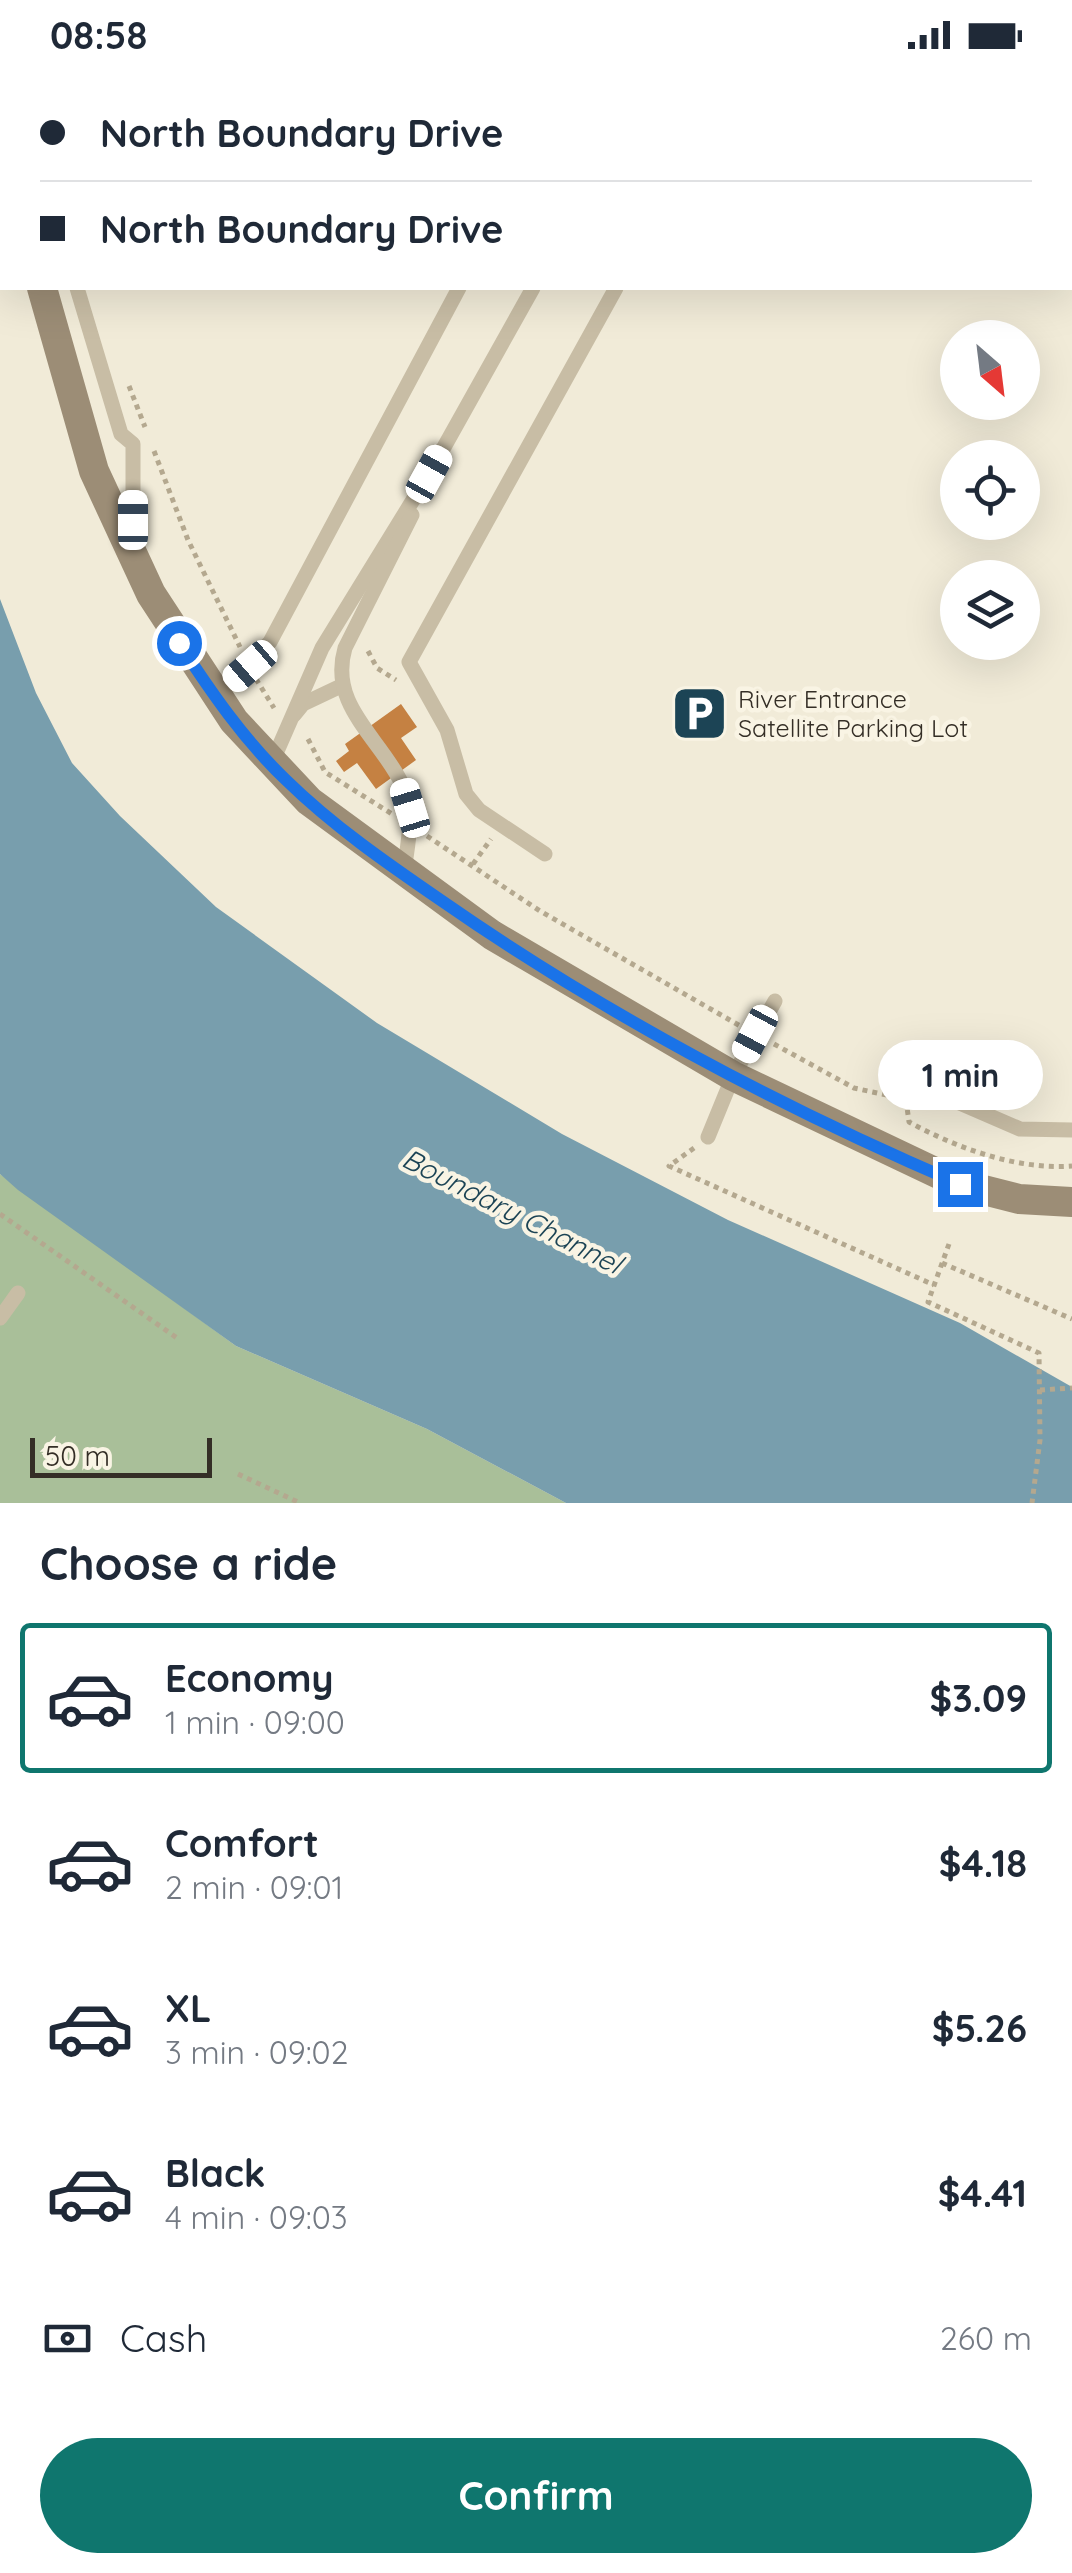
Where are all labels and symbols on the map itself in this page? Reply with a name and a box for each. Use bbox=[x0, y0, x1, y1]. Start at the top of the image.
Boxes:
north arrow bbox=[940, 320, 1040, 420]
car bbox=[401, 440, 457, 508]
car bbox=[118, 490, 148, 550]
route start bbox=[157, 621, 202, 666]
car bbox=[218, 635, 282, 697]
parking icon: River Entrance Satellite Parking Lot bbox=[669, 683, 729, 743]
place label: River Entrance Satellite Parking Lot bbox=[738, 683, 968, 743]
car bbox=[387, 775, 433, 841]
car bbox=[728, 1000, 782, 1068]
callout: 1 min bbox=[878, 1039, 1042, 1109]
water label: Boundary Channel bbox=[397, 1140, 631, 1283]
route end bbox=[938, 1162, 983, 1207]
scale bar bbox=[30, 1433, 212, 1478]

